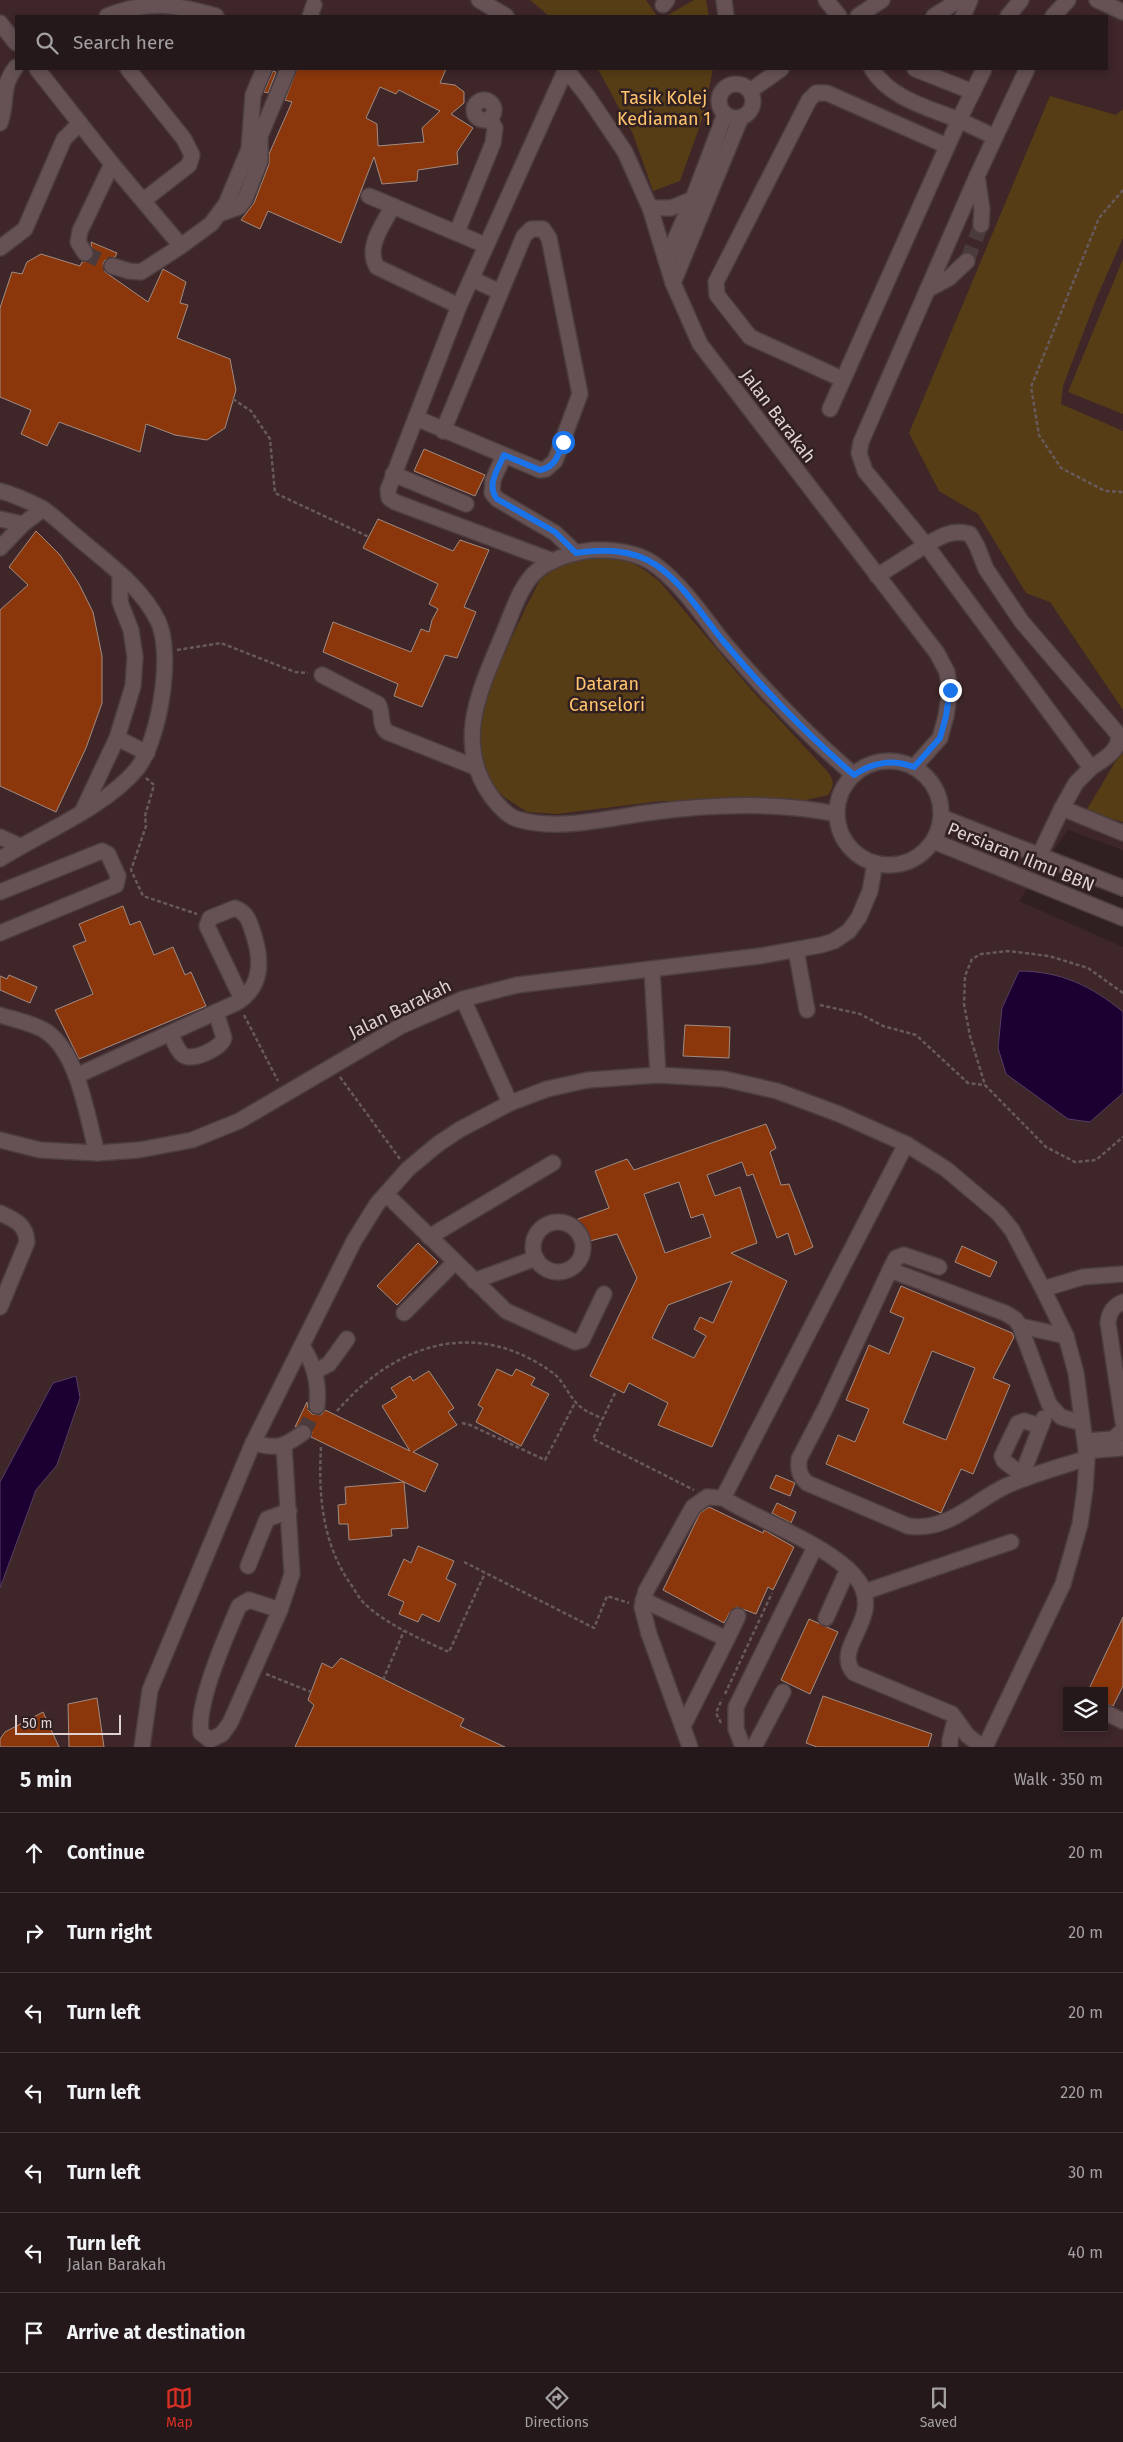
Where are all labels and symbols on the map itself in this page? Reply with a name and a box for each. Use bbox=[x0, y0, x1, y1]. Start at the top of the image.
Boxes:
park label: Tasik Kolej Kediaman 1 bbox=[617, 87, 711, 130]
street label: Jalan Barakah bbox=[736, 365, 820, 467]
route start bbox=[552, 431, 575, 454]
park label: Dataran Canselori bbox=[569, 673, 645, 716]
route end bbox=[939, 679, 962, 702]
street label: Persiaran Ilmu BBN bbox=[944, 817, 1098, 897]
street label: Jalan Barakah bbox=[345, 975, 455, 1043]
scale bar bbox=[15, 1712, 121, 1735]

